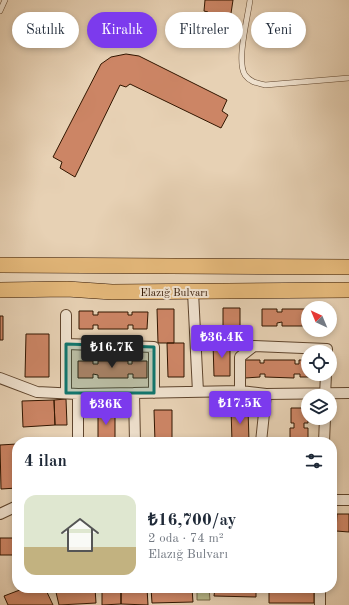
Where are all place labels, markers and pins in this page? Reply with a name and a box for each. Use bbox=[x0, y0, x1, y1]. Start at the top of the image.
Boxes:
pin: ₺36.4K bbox=[189, 325, 255, 359]
pin: ₺16.7K bbox=[79, 335, 145, 369]
pin: ₺17.5K bbox=[207, 391, 273, 425]
pin: ₺36K bbox=[82, 392, 130, 426]

